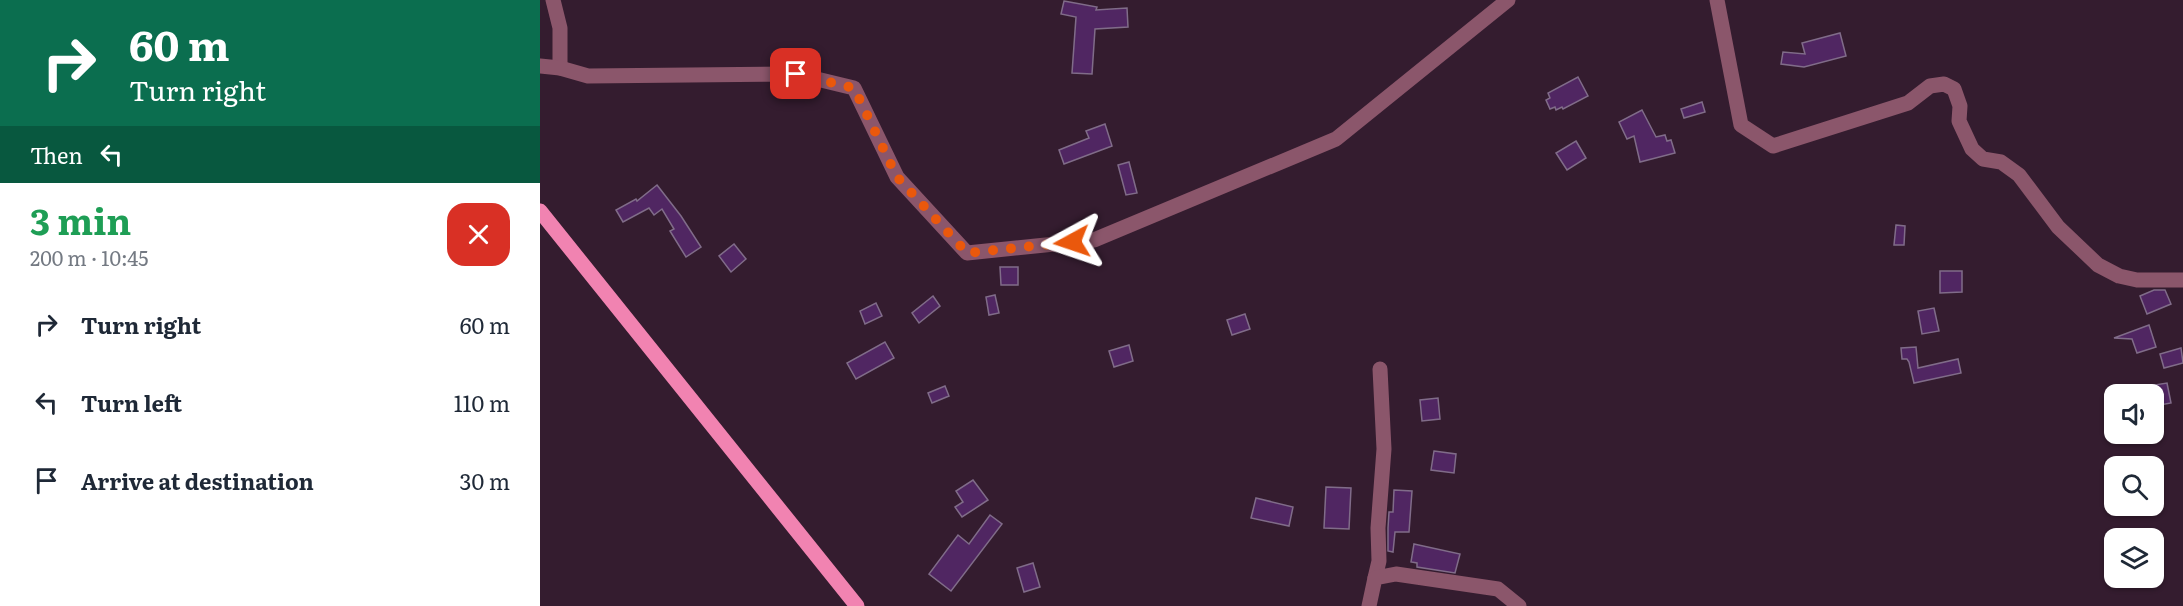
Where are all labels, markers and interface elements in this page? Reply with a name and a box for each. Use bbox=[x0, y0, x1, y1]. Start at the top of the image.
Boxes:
text: 60 m bbox=[129, 12, 230, 74]
icon: right bbox=[30, 24, 108, 102]
pin bbox=[770, 48, 821, 99]
icon: arrive bbox=[779, 57, 812, 90]
text: Turn right bbox=[129, 69, 266, 109]
text: Then bbox=[30, 138, 83, 171]
icon: left bbox=[95, 138, 128, 171]
text: 3 min bbox=[30, 193, 131, 246]
button: close bbox=[447, 203, 510, 266]
position arrow bbox=[1040, 210, 1104, 274]
text: 200 m · 10:45 bbox=[30, 242, 148, 272]
icon: right bbox=[30, 308, 63, 341]
text: Turn right bbox=[81, 308, 201, 341]
text: 60 m bbox=[460, 308, 510, 341]
map controls bbox=[2104, 384, 2164, 588]
button: sound bbox=[2104, 384, 2164, 444]
icon: left bbox=[30, 386, 63, 419]
text: Turn left bbox=[81, 386, 182, 419]
text: 110 m bbox=[454, 386, 510, 419]
button: search bbox=[2104, 456, 2164, 516]
icon: arrive bbox=[30, 464, 63, 497]
text: Arrive at destination bbox=[81, 464, 314, 497]
text: 30 m bbox=[460, 464, 510, 497]
button: layers bbox=[2104, 528, 2164, 588]

